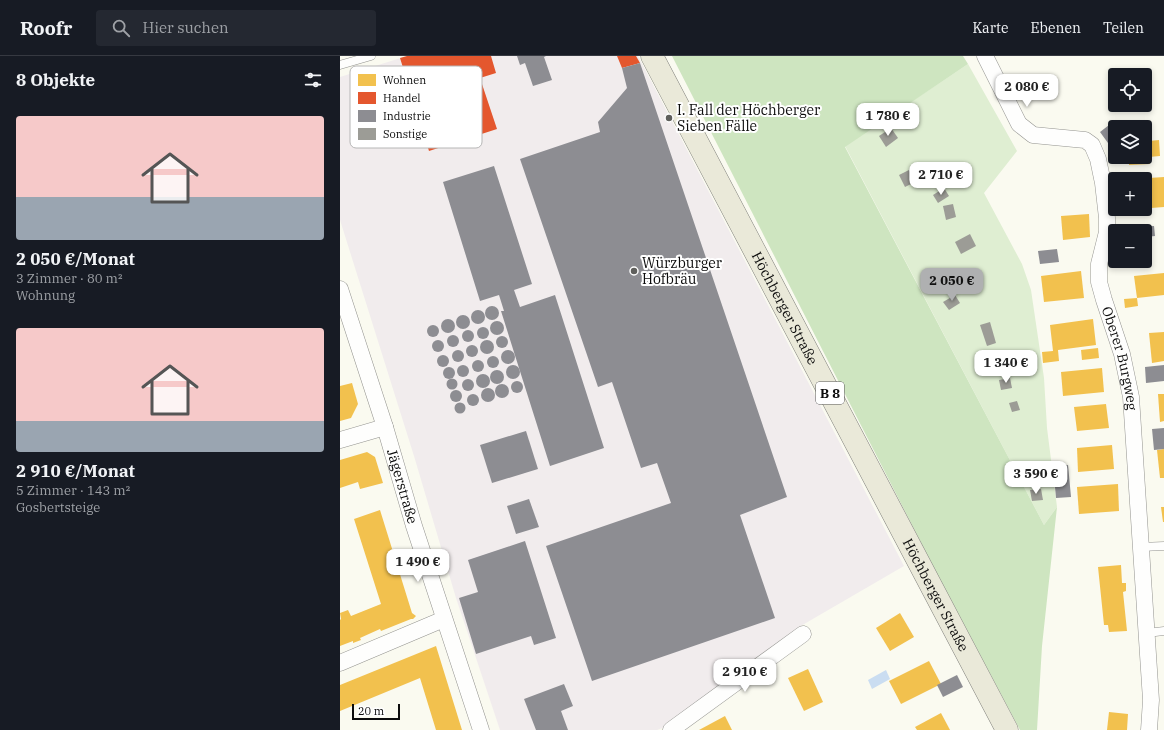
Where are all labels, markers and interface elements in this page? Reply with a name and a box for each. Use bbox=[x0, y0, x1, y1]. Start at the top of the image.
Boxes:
search box bbox=[96, 10, 376, 46]
text: Roofr bbox=[20, 16, 72, 40]
icon: search bbox=[110, 17, 132, 39]
text: Hier suchen bbox=[142, 18, 229, 37]
text: Karte bbox=[972, 19, 1009, 37]
text: Ebenen bbox=[1031, 19, 1081, 37]
text: Teilen bbox=[1103, 19, 1144, 37]
legend bbox=[350, 66, 482, 148]
map controls bbox=[1108, 68, 1152, 268]
button: locate bbox=[1108, 68, 1152, 112]
text: 8 Objekte bbox=[16, 69, 95, 91]
icon: filters bbox=[302, 69, 324, 91]
text: Wohnen bbox=[383, 73, 426, 87]
pin: 2 080 € bbox=[990, 74, 1064, 108]
text: 2 080 € bbox=[1004, 78, 1050, 95]
text: Handel bbox=[383, 91, 421, 105]
place label: I. Fall der Höchberger Sieben Fälle bbox=[677, 101, 821, 135]
pin: 1 780 € bbox=[851, 103, 925, 137]
text: 1 780 € bbox=[865, 107, 911, 124]
text: Industrie bbox=[383, 109, 431, 123]
marker: I. Fall der Höchberger Sieben Fälle bbox=[664, 113, 674, 123]
button: layers bbox=[1108, 120, 1152, 164]
text: Sonstige bbox=[383, 127, 427, 141]
icon: home bbox=[134, 142, 206, 214]
pin: 2 710 € bbox=[904, 162, 978, 196]
text: 2 710 € bbox=[918, 166, 964, 183]
button: + bbox=[1108, 172, 1152, 216]
button: − bbox=[1108, 224, 1152, 268]
text: 2 050 €/Monat bbox=[16, 248, 135, 270]
street label: Höchberger Straße bbox=[748, 249, 822, 368]
place label: Würzburger Hofbräu bbox=[642, 254, 723, 288]
marker: Würzburger Hofbräu bbox=[629, 266, 639, 276]
pin: 2 050 € bbox=[915, 268, 989, 302]
text: 3 Zimmer · 80 m² bbox=[16, 270, 122, 287]
text: 2 050 € bbox=[929, 272, 975, 289]
text: Wohnung bbox=[16, 287, 75, 304]
street label: Oberer Burgweg bbox=[1098, 304, 1141, 411]
pin: 1 340 € bbox=[969, 350, 1043, 384]
icon: home bbox=[134, 354, 206, 426]
text: 1 340 € bbox=[983, 354, 1029, 371]
road number: B 8 bbox=[816, 382, 844, 404]
street label: Jägerstraße bbox=[383, 447, 422, 526]
text: 2 910 €/Monat bbox=[16, 460, 135, 482]
pin: 3 590 € bbox=[999, 461, 1073, 495]
text: 3 590 € bbox=[1013, 465, 1059, 482]
text: 5 Zimmer · 143 m² bbox=[16, 482, 130, 499]
text: Gosbertsteige bbox=[16, 499, 100, 516]
street label: Höchberger Straße bbox=[899, 535, 973, 654]
pin: 1 490 € bbox=[381, 549, 455, 583]
text: 1 490 € bbox=[395, 553, 441, 570]
pin: 2 910 € bbox=[708, 659, 782, 693]
text: 2 910 € bbox=[722, 663, 768, 680]
scale bar bbox=[352, 702, 400, 721]
text: 20 m bbox=[358, 704, 384, 718]

